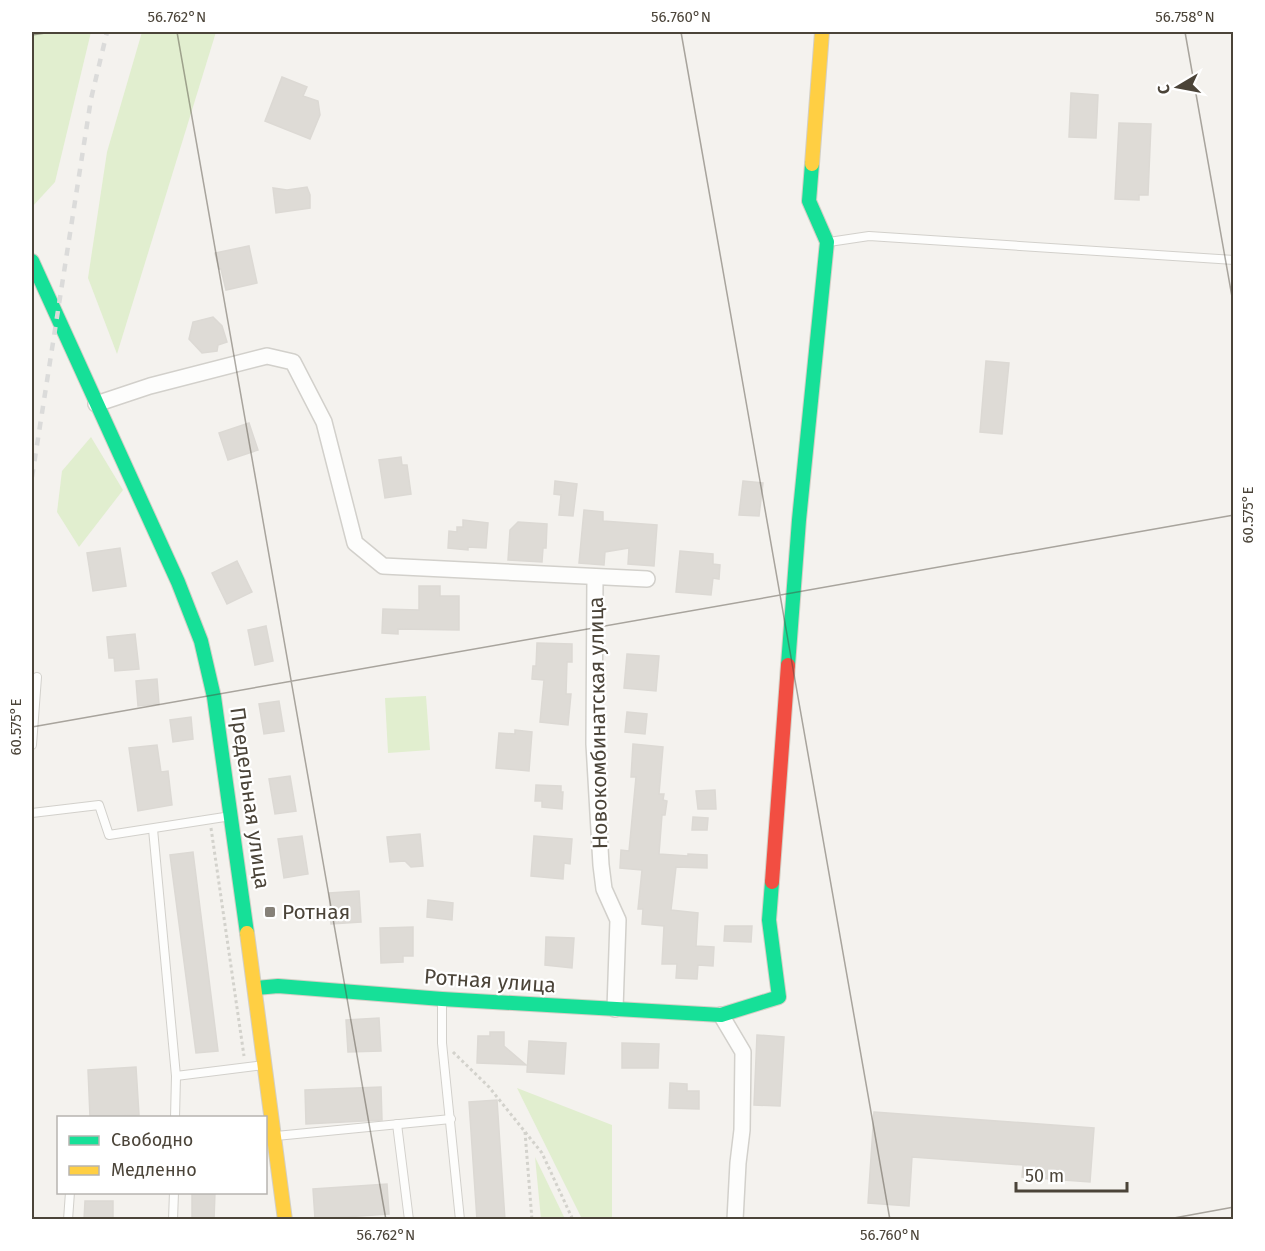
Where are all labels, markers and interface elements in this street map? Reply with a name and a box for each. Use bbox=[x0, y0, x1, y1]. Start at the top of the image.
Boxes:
text: 56.762°N bbox=[148, 8, 206, 26]
text: 56.760°N bbox=[651, 8, 711, 26]
text: 56.758°N bbox=[1155, 8, 1215, 26]
north arrow bbox=[1148, 57, 1208, 117]
text: С bbox=[1153, 83, 1174, 96]
text: 60.575°E bbox=[1239, 487, 1257, 543]
street label: Новокомбинатская улица bbox=[583, 597, 613, 849]
text: 60.575°E bbox=[7, 699, 25, 755]
street label: Предельная улица bbox=[224, 705, 276, 891]
place label: Ротная bbox=[282, 899, 350, 925]
marker: Ротная bbox=[263, 905, 277, 919]
street label: Ротная улица bbox=[423, 963, 557, 999]
legend bbox=[57, 1116, 267, 1194]
text: Свободно bbox=[111, 1129, 193, 1151]
scale bar bbox=[1016, 1155, 1127, 1193]
text: Медленно bbox=[111, 1159, 197, 1181]
text: 50 m bbox=[1025, 1165, 1064, 1187]
text: 56.762°N bbox=[357, 1226, 415, 1244]
text: 56.760°N bbox=[860, 1226, 920, 1244]

